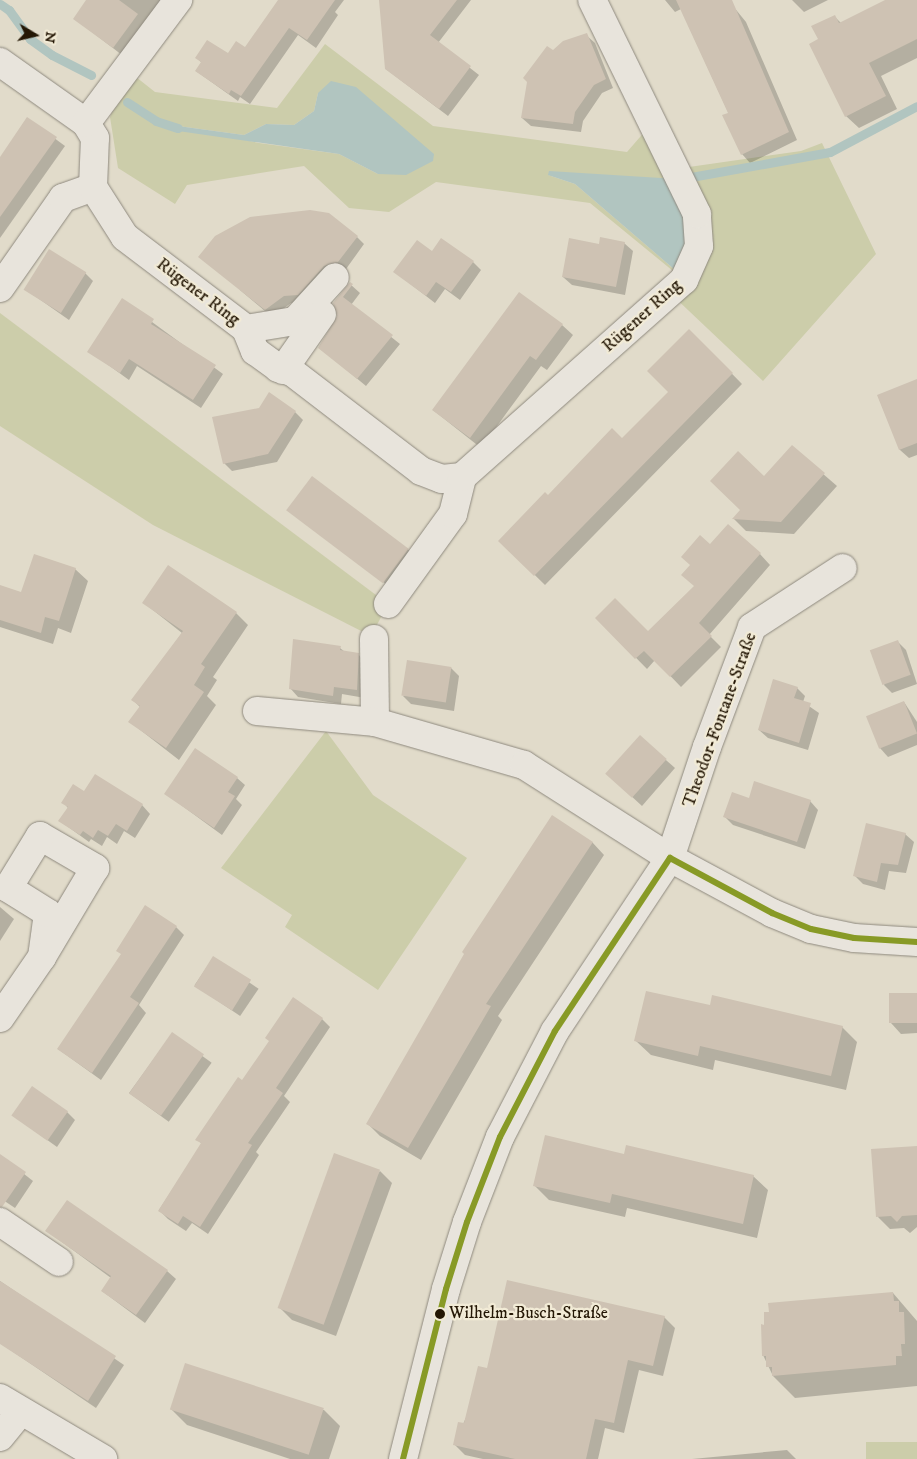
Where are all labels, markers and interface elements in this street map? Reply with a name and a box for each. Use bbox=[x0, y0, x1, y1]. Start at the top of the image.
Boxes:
north arrow bbox=[10, 10, 60, 60]
text: N bbox=[40, 30, 60, 44]
street label: Rügener Ring bbox=[152, 254, 244, 330]
street label: Rügener Ring bbox=[598, 275, 686, 357]
street label: Theodor-Fontane-Straße bbox=[678, 629, 762, 811]
place label: Wilhelm-Busch-Straße bbox=[449, 1304, 608, 1324]
marker: Wilhelm-Busch-Straße bbox=[435, 1309, 445, 1319]

